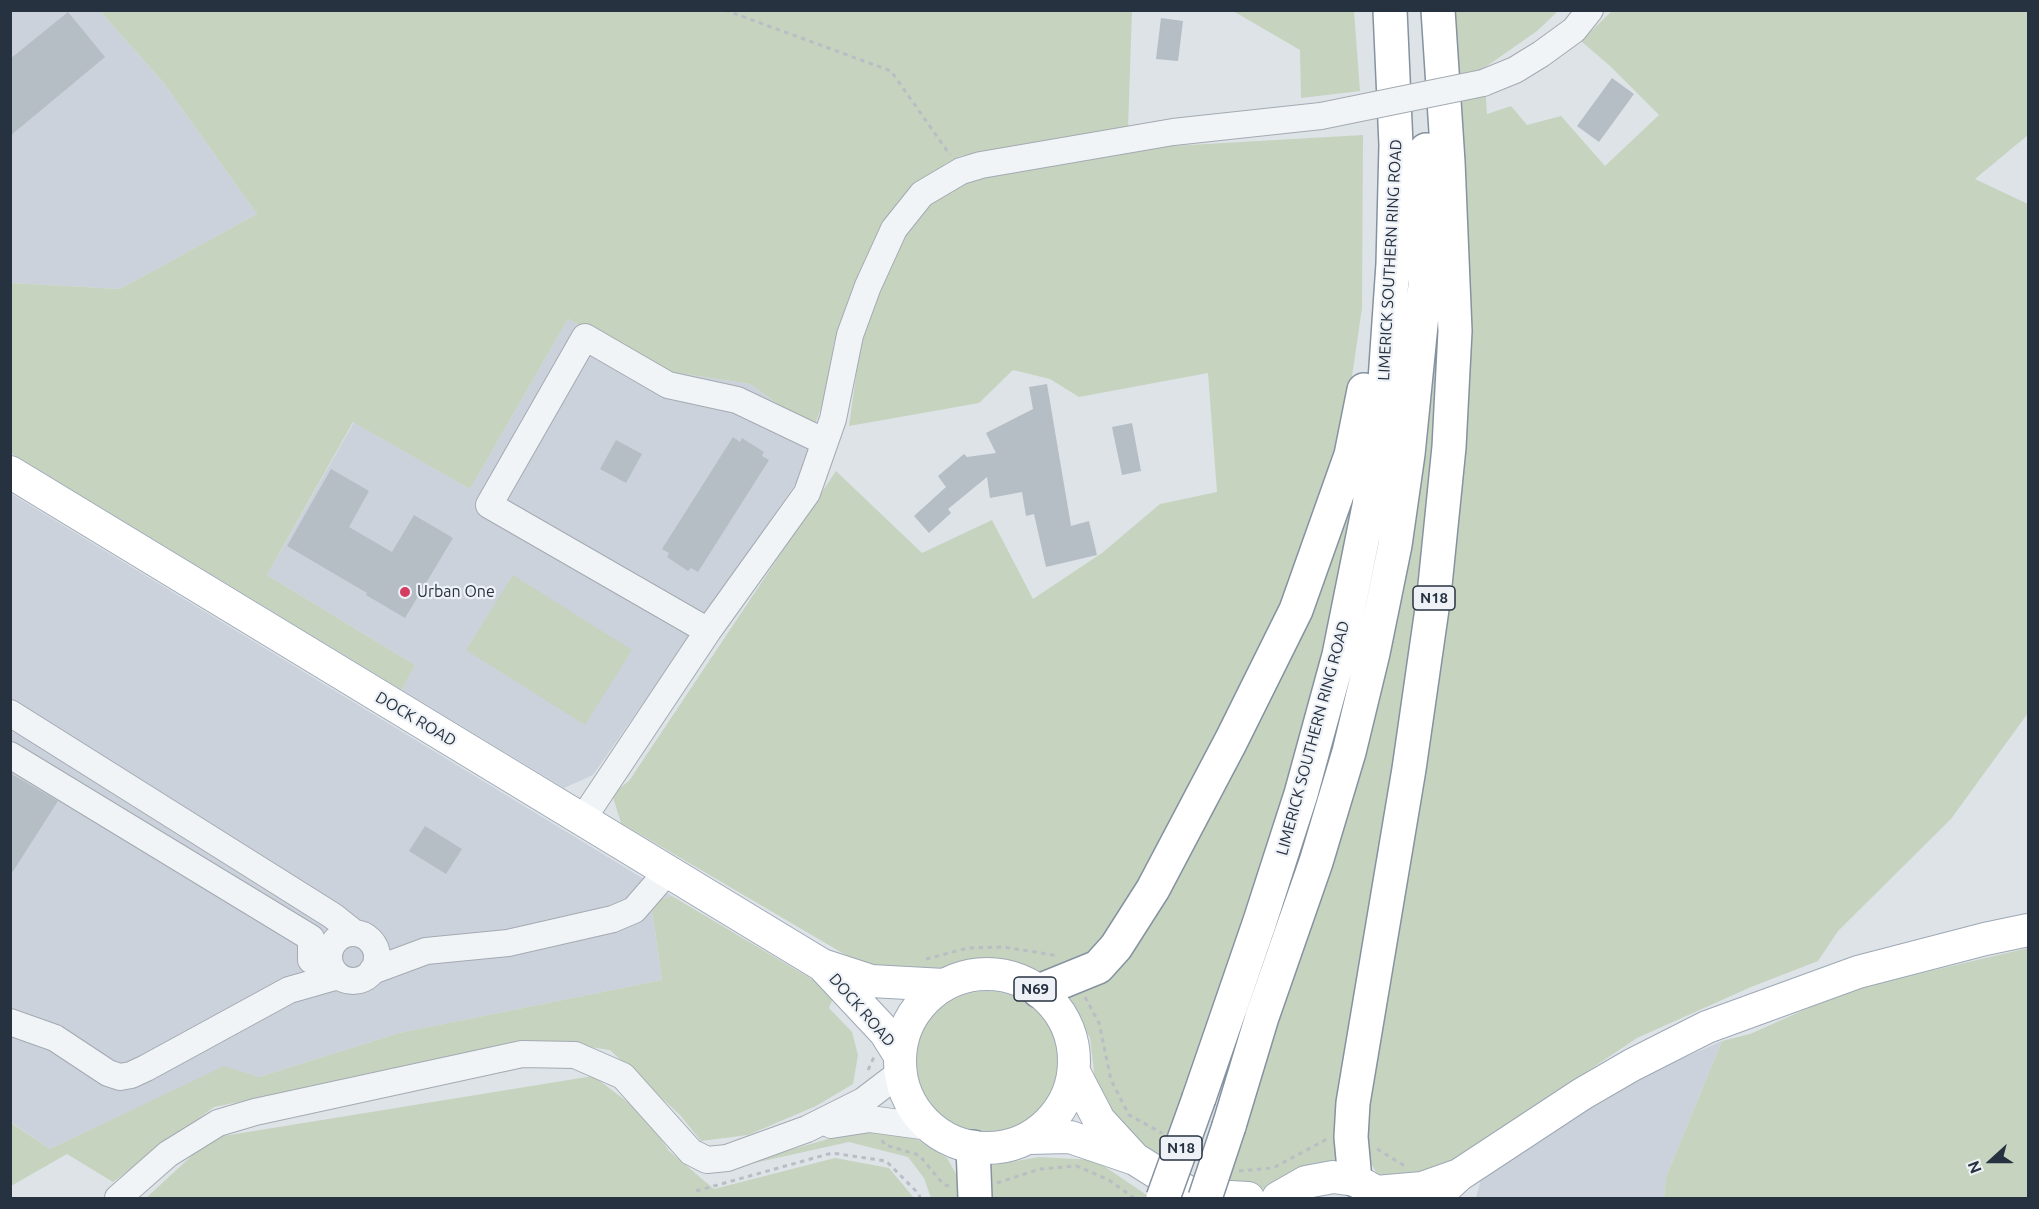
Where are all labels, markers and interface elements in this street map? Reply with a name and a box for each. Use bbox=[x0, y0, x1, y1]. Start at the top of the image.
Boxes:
street label: LIMERICK SOUTHERN RING ROAD bbox=[1374, 139, 1406, 381]
place label: Urban One bbox=[417, 582, 495, 602]
marker: Urban One bbox=[398, 585, 412, 599]
road number: N18 bbox=[1413, 586, 1455, 610]
street label: LIMERICK SOUTHERN RING ROAD bbox=[1272, 619, 1354, 857]
street label: DOCK ROAD bbox=[372, 687, 460, 751]
street label: DOCK ROAD bbox=[825, 969, 899, 1051]
road number: N69 bbox=[1014, 977, 1056, 1001]
north arrow bbox=[1961, 1131, 2021, 1191]
road number: N18 bbox=[1160, 1136, 1202, 1160]
text: N bbox=[1964, 1159, 1985, 1176]

